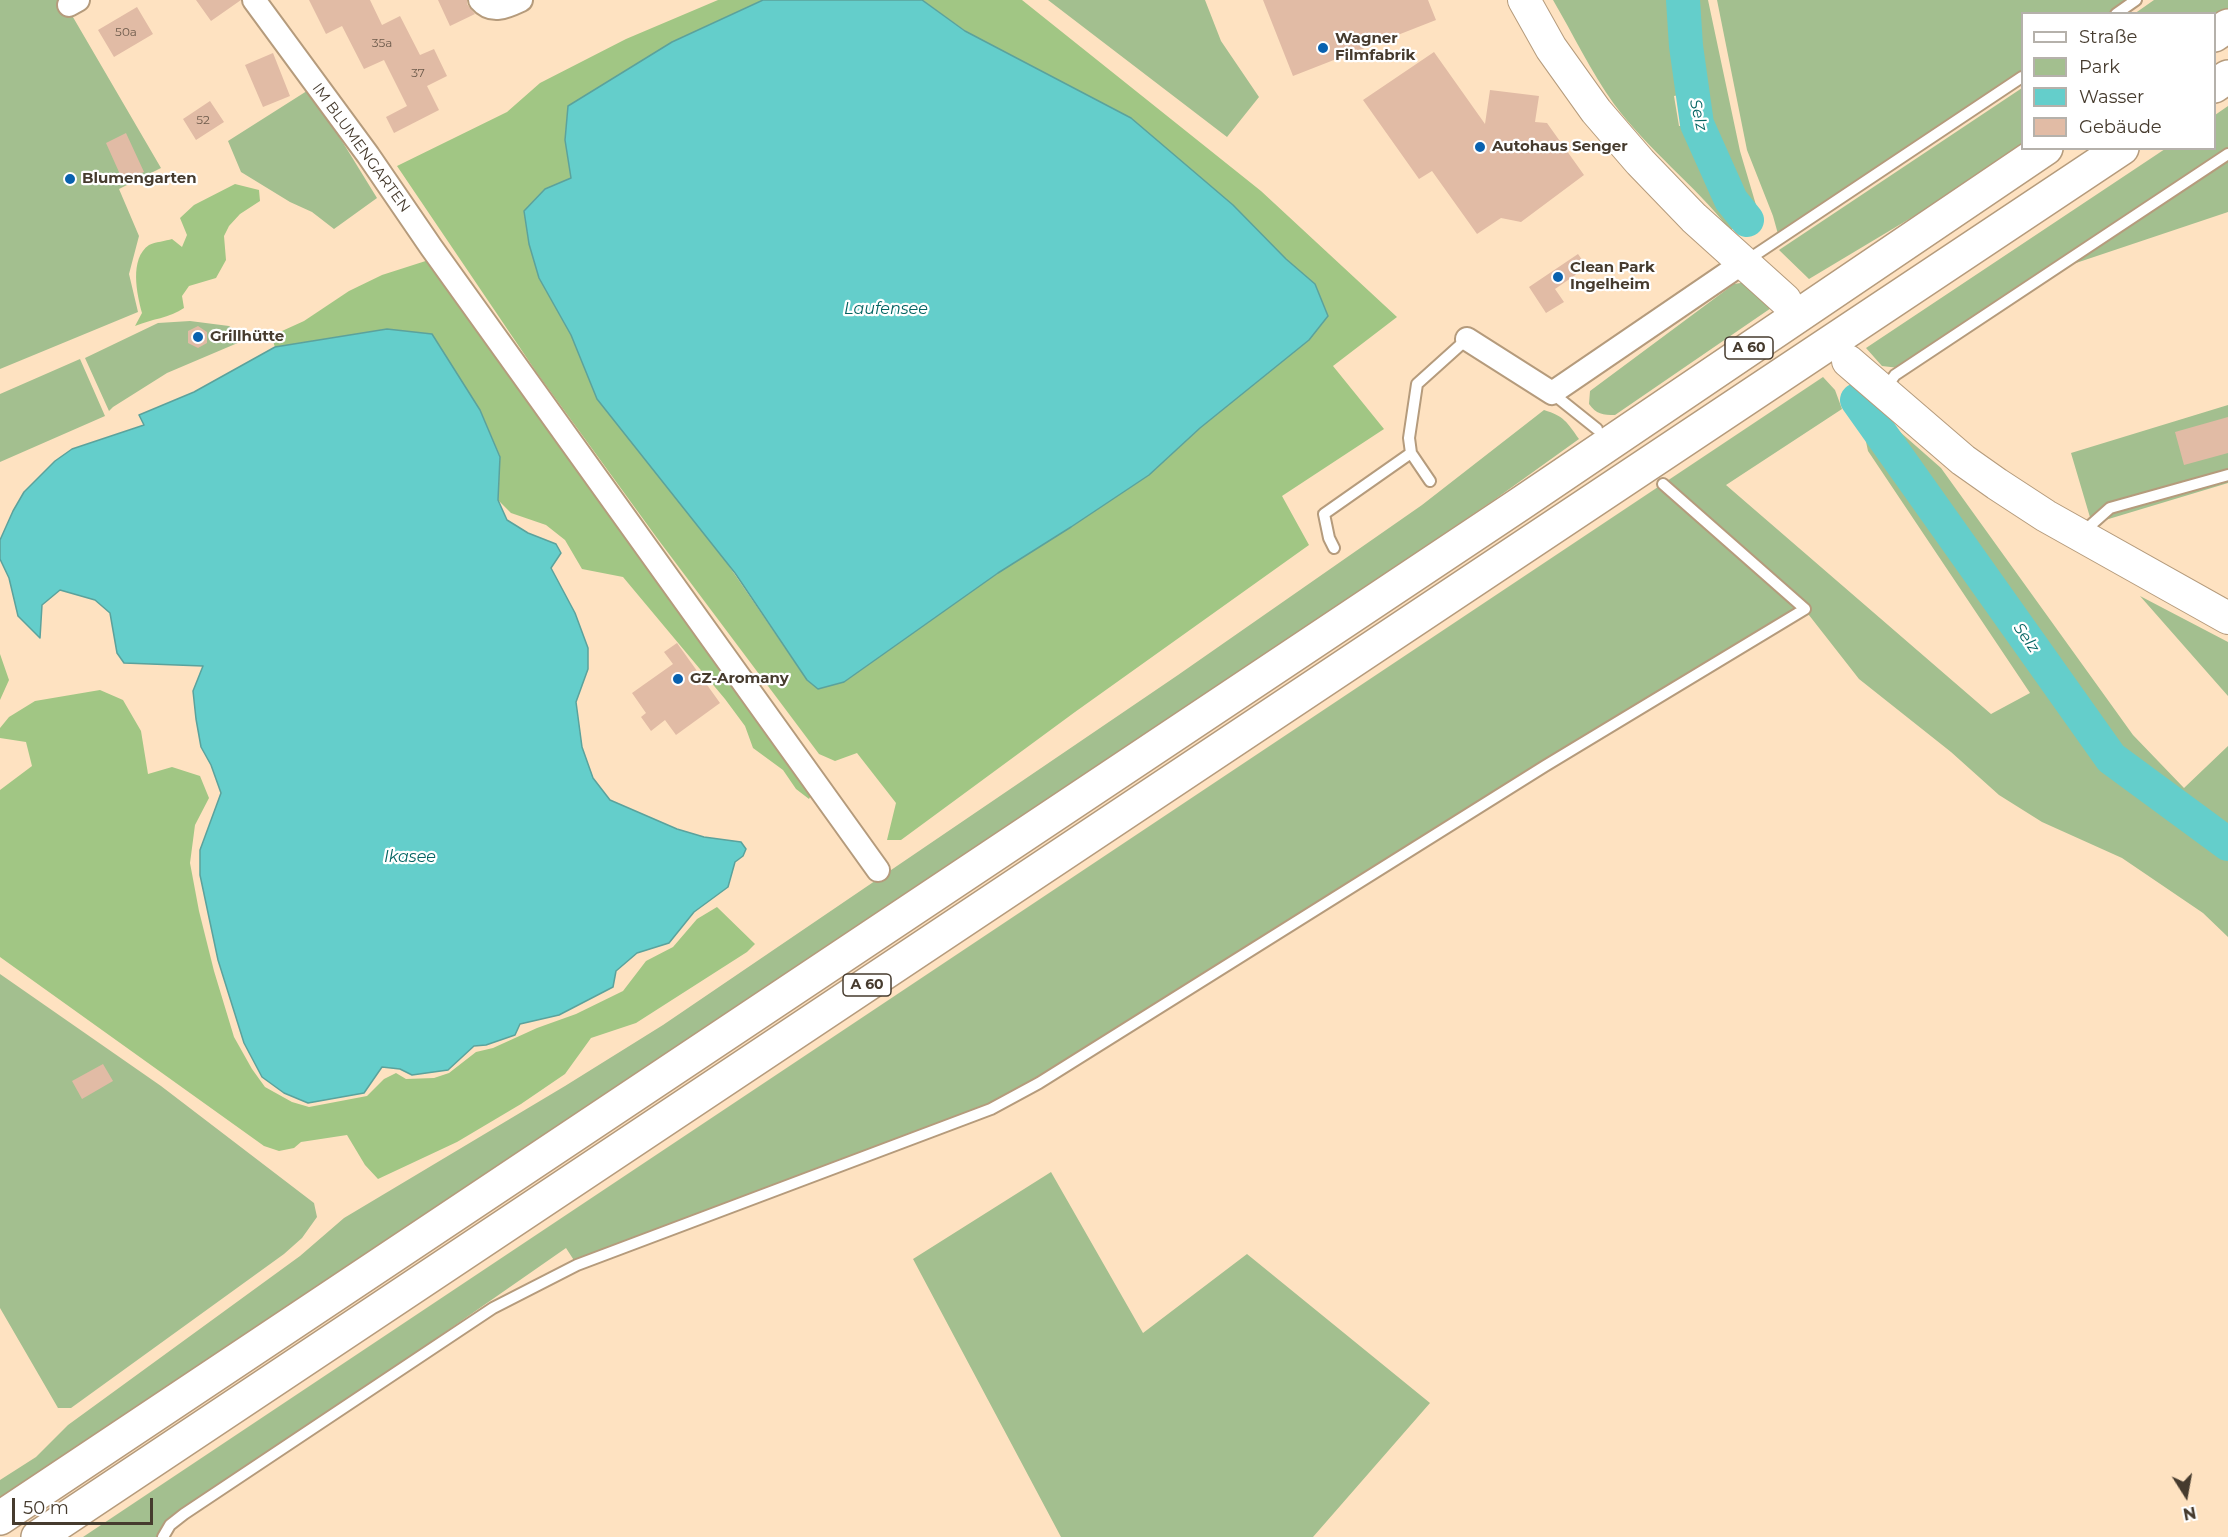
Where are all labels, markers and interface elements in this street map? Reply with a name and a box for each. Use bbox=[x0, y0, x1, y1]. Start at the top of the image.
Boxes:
legend bbox=[2021, 12, 2216, 150]
house number: 50a bbox=[115, 25, 137, 39]
text: Straße bbox=[2079, 26, 2137, 48]
place label: Wagner Filmfabrik bbox=[1335, 30, 1415, 65]
house number: 35a bbox=[372, 36, 392, 50]
marker: Wagner Filmfabrik bbox=[1316, 41, 1330, 55]
text: Park bbox=[2079, 56, 2120, 78]
house number: 37 bbox=[411, 66, 425, 80]
street label: IM BLUMENGARTEN bbox=[308, 80, 414, 216]
text: Wasser bbox=[2079, 86, 2144, 108]
water label: Selz bbox=[1685, 97, 1711, 133]
house number: 52 bbox=[196, 113, 210, 127]
text: Gebäude bbox=[2079, 116, 2162, 138]
place label: Autohaus Senger bbox=[1492, 138, 1628, 156]
marker: Autohaus Senger bbox=[1473, 140, 1487, 154]
place label: Blumengarten bbox=[82, 170, 197, 188]
marker: Blumengarten bbox=[63, 172, 77, 186]
place label: Clean Park Ingelheim bbox=[1570, 259, 1655, 294]
marker: Clean Park Ingelheim bbox=[1551, 270, 1565, 284]
water label: Laufensee bbox=[844, 299, 928, 319]
place label: Grillhütte bbox=[210, 328, 284, 346]
marker: Grillhütte bbox=[191, 330, 205, 344]
road number: A 60 bbox=[1725, 337, 1773, 359]
water label: Selz bbox=[2009, 619, 2043, 657]
place label: GZ-Aromany bbox=[690, 670, 789, 688]
marker: GZ-Aromany bbox=[671, 672, 685, 686]
water label: Ikasee bbox=[384, 847, 436, 867]
road number: A 60 bbox=[843, 974, 891, 996]
north arrow bbox=[2156, 1465, 2216, 1525]
scale bar bbox=[15, 1486, 156, 1524]
text: 50 m bbox=[23, 1497, 69, 1519]
text: N bbox=[2181, 1503, 2198, 1524]

